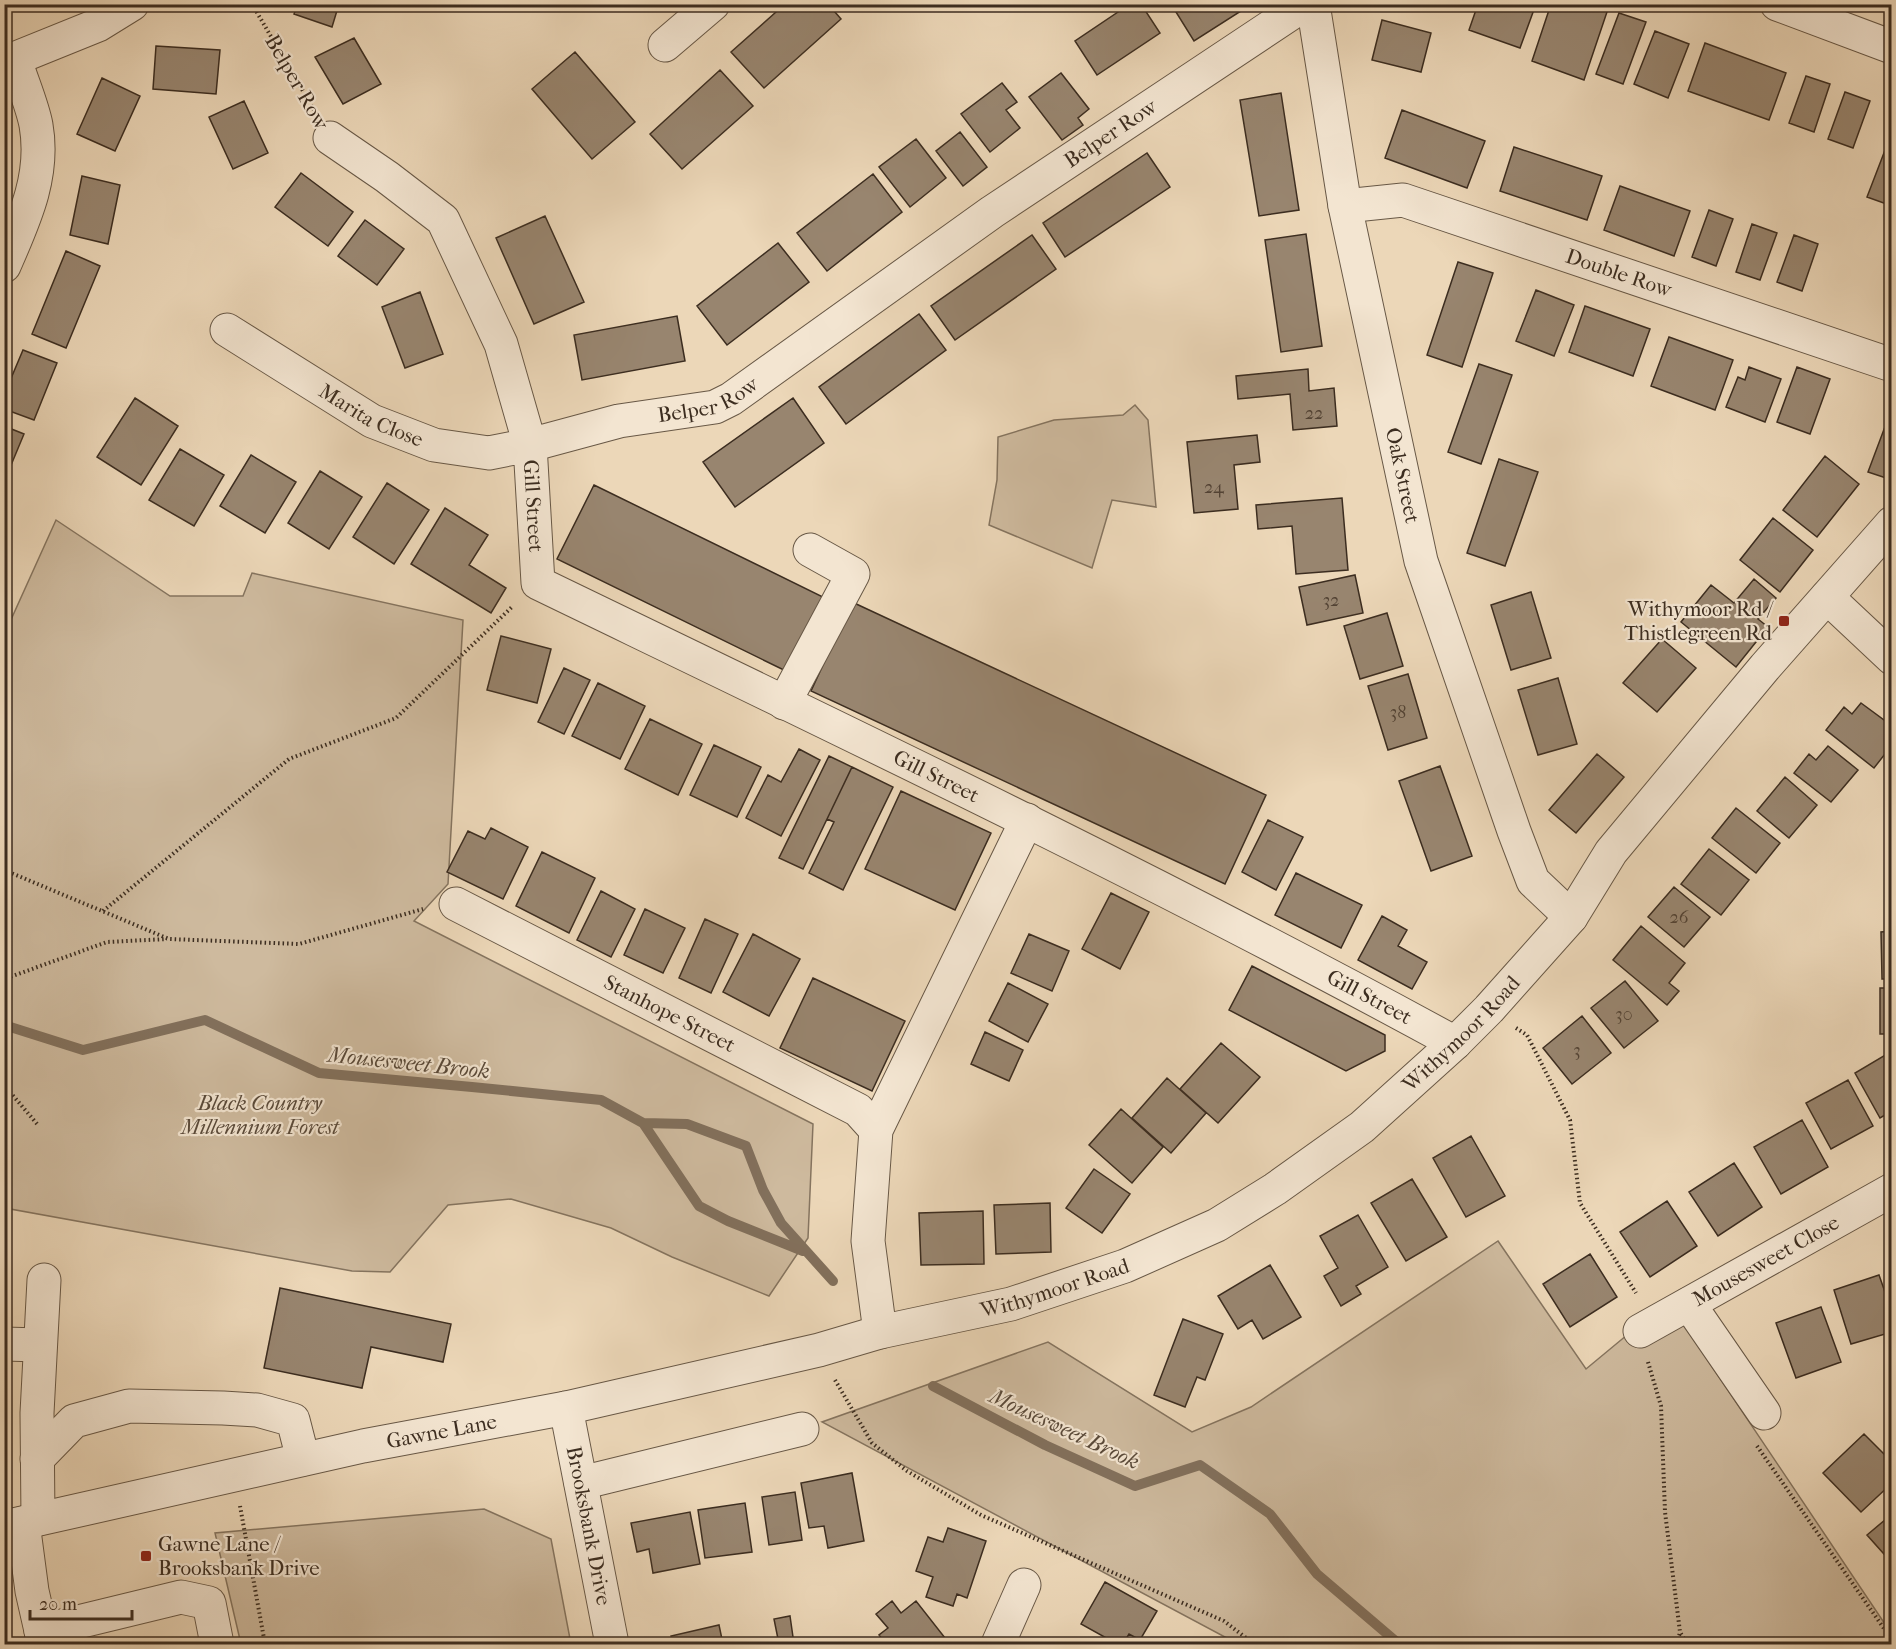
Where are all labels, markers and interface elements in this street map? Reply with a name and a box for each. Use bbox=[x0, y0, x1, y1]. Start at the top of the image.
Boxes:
street label: Belper Row bbox=[260, 30, 335, 135]
street label: Belper Row bbox=[1060, 93, 1162, 173]
street label: Double Row bbox=[1563, 244, 1676, 302]
street label: Belper Row bbox=[656, 371, 764, 427]
street label: Marita Close bbox=[315, 379, 427, 452]
house number: 22 bbox=[1305, 403, 1323, 424]
street label: Oak Street bbox=[1381, 425, 1425, 526]
street label: Gill Street bbox=[519, 459, 548, 553]
house number: 24 bbox=[1204, 477, 1224, 498]
house number: 32 bbox=[1323, 590, 1339, 611]
place label: Withymoor Rd / Thistlegreen Rd bbox=[1624, 597, 1774, 645]
marker: Withymoor Rd / Thistlegreen Rd bbox=[1777, 614, 1791, 628]
house number: 38 bbox=[1390, 702, 1406, 723]
street label: Gill Street bbox=[889, 745, 984, 808]
house number: 26 bbox=[1669, 907, 1689, 928]
street label: Gill Street bbox=[1323, 964, 1416, 1029]
street label: Stanhope Street bbox=[600, 970, 740, 1057]
street label: Withymoor Road bbox=[1397, 970, 1525, 1097]
house number: 30 bbox=[1615, 1004, 1633, 1025]
house number: 3 bbox=[1573, 1040, 1581, 1061]
water label: Mousesweet Brook bbox=[325, 1041, 491, 1084]
park label: Black Country Millennium Forest bbox=[179, 1091, 340, 1139]
street label: Mousesweet Close bbox=[1688, 1210, 1843, 1311]
street label: Withymoor Road bbox=[977, 1253, 1133, 1322]
water label: Mousesweet Brook bbox=[984, 1382, 1144, 1475]
street label: Gawne Lane bbox=[384, 1409, 499, 1453]
street label: Brooksbank Drive bbox=[562, 1444, 616, 1607]
place label: Gawne Lane / Brooksbank Drive bbox=[158, 1532, 320, 1580]
marker: Gawne Lane / Brooksbank Drive bbox=[139, 1549, 153, 1563]
scale bar bbox=[30, 1583, 132, 1621]
text: 20 m bbox=[39, 1594, 77, 1615]

